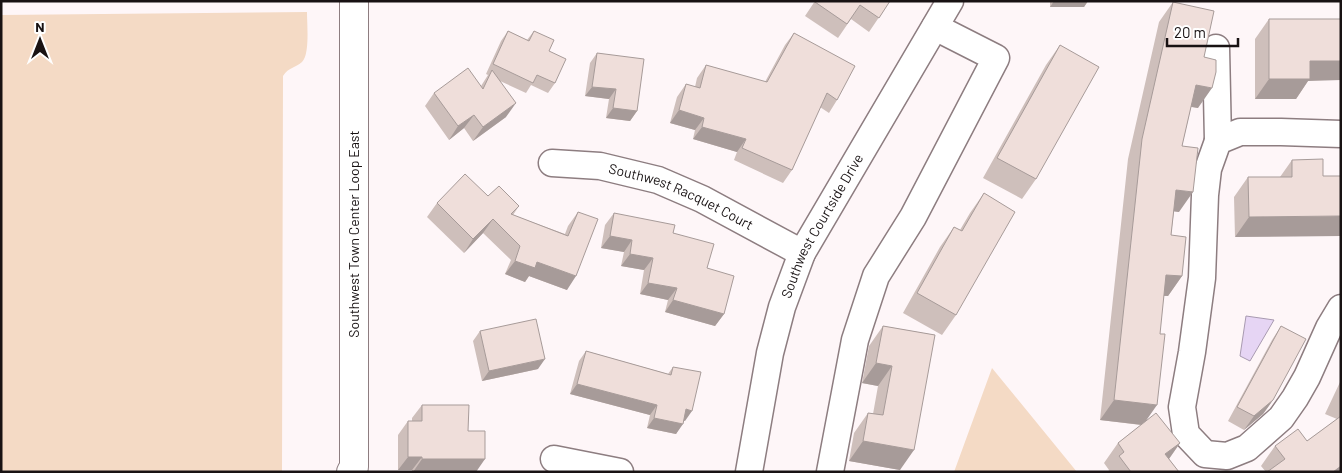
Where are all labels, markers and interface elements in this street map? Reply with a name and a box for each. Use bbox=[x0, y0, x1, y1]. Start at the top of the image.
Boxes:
north arrow bbox=[15, 15, 65, 65]
scale bar bbox=[1167, 15, 1238, 47]
text: N bbox=[35, 18, 45, 35]
text: 20 m bbox=[1174, 23, 1206, 41]
street label: Southwest Town Center Loop East bbox=[345, 130, 362, 338]
street label: Southwest Courtside Drive bbox=[777, 150, 866, 300]
street label: Southwest Racquet Court bbox=[607, 159, 756, 233]

